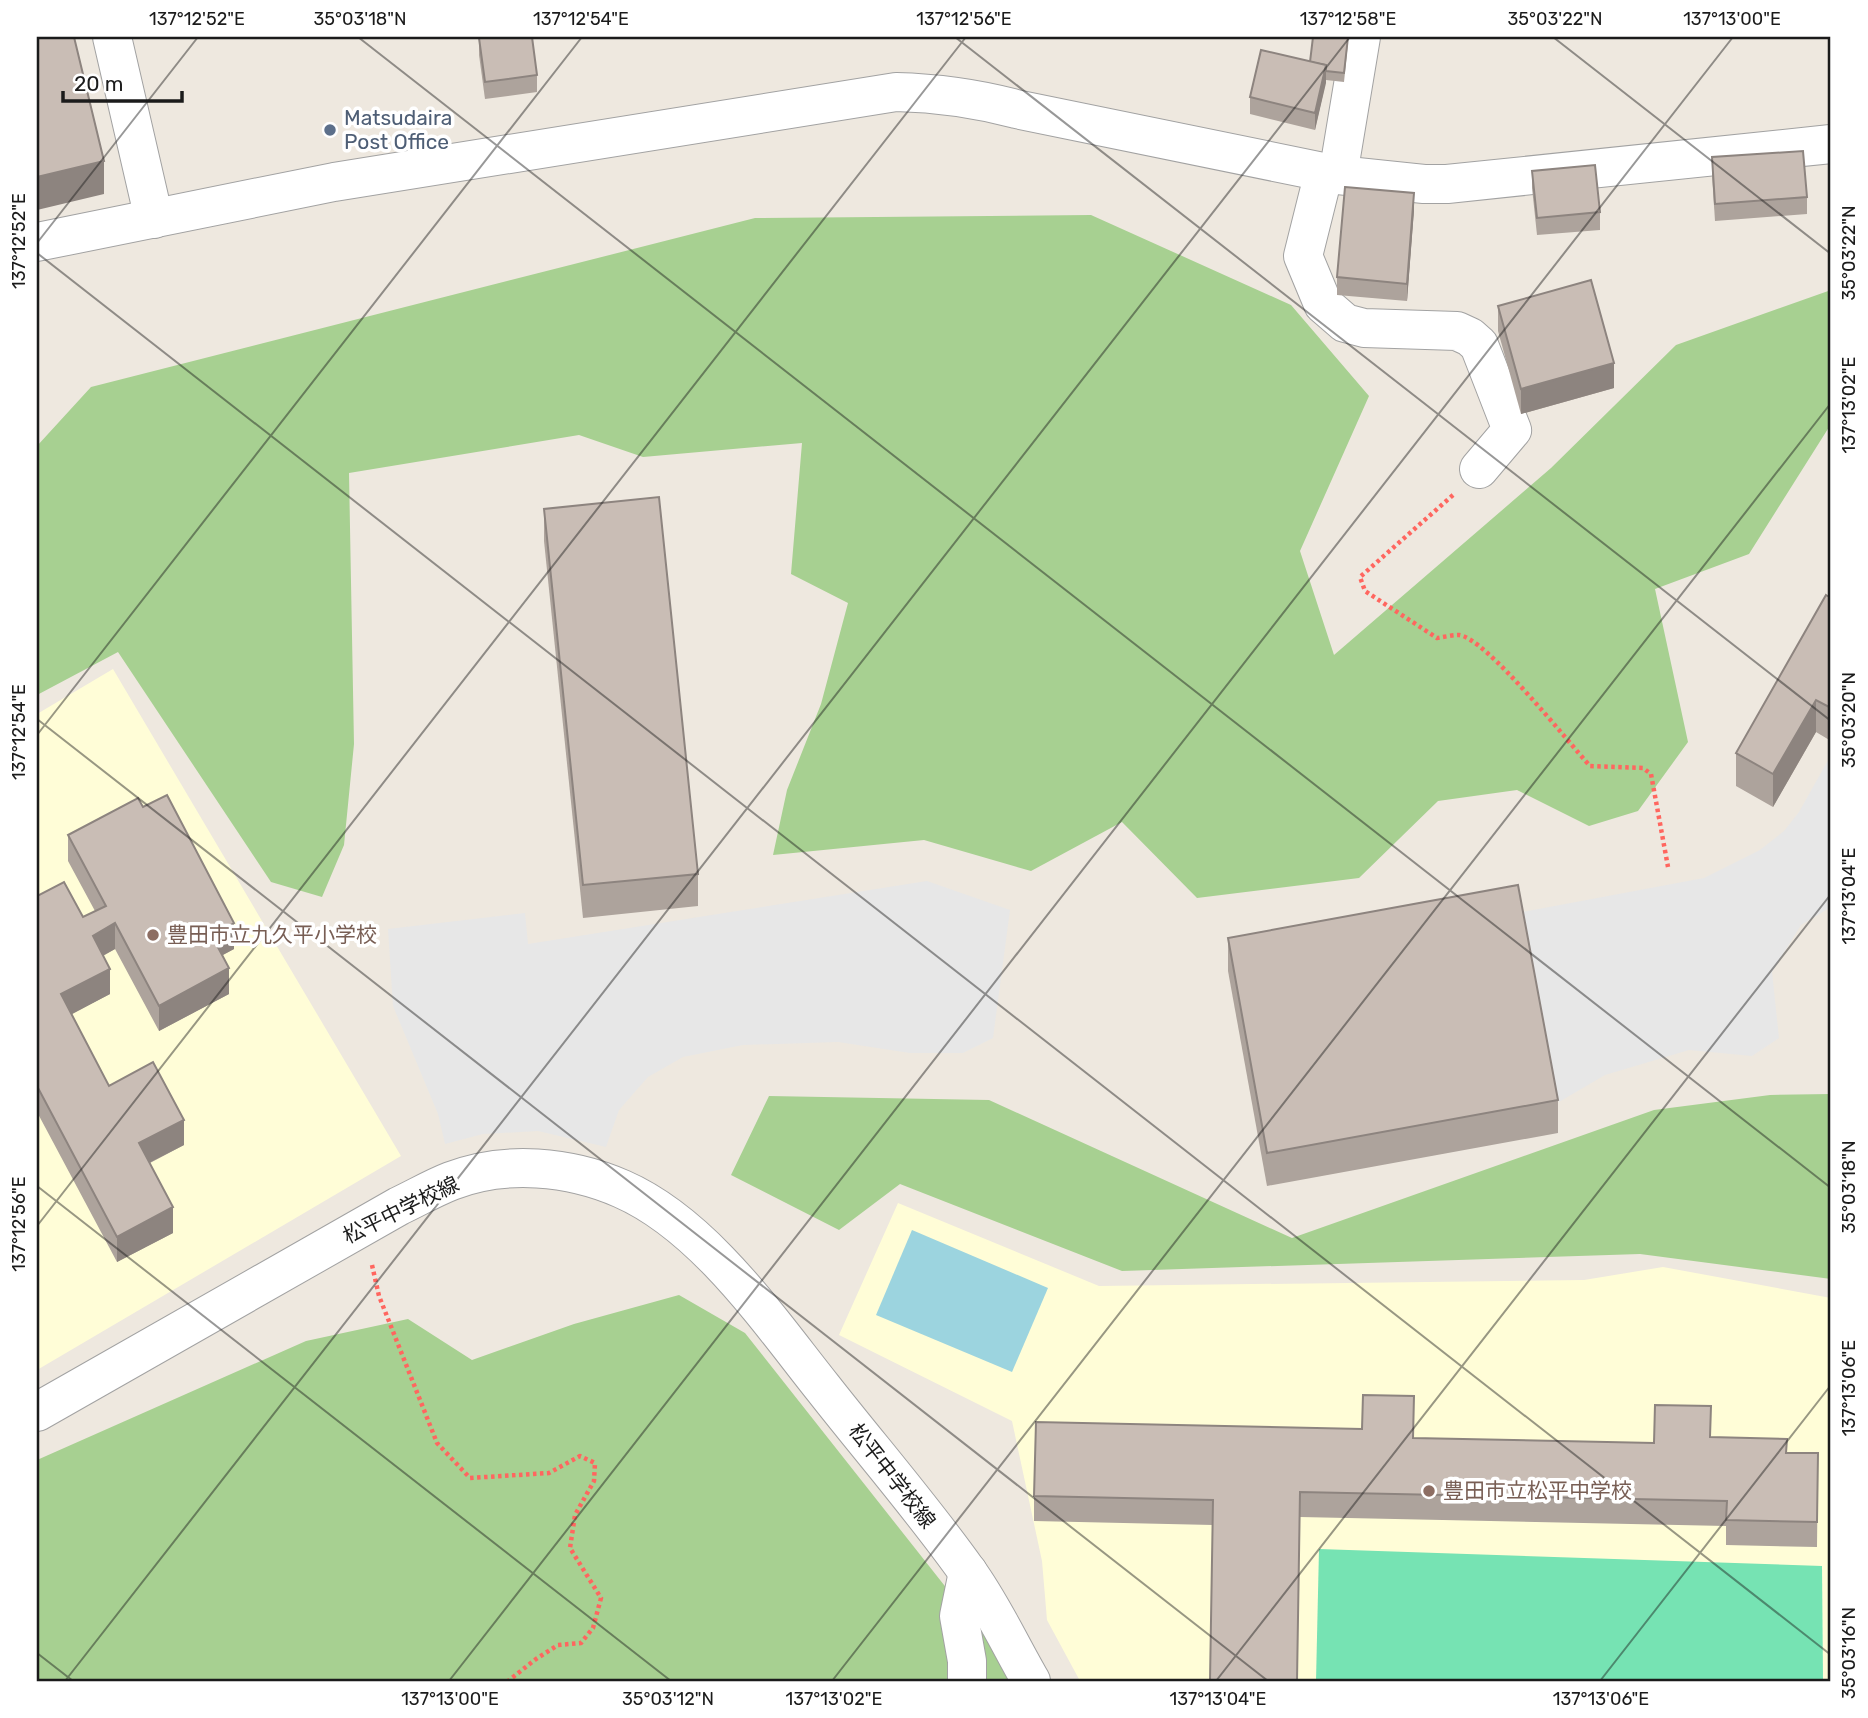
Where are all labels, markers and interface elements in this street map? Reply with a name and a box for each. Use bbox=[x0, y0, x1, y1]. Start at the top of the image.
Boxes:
text: 137°12'52"E bbox=[149, 8, 245, 30]
text: 35°03'18"N bbox=[313, 8, 407, 30]
text: 137°12'54"E bbox=[533, 8, 629, 30]
text: 137°12'56"E bbox=[916, 8, 1012, 30]
text: 137°12'58"E bbox=[1300, 8, 1396, 30]
text: 35°03'22"N bbox=[1507, 8, 1603, 30]
text: 137°13'00"E bbox=[1683, 8, 1781, 30]
scale bar bbox=[63, 60, 182, 104]
text: 20 m bbox=[74, 71, 123, 96]
place label: Matsudaira Post Office bbox=[344, 105, 452, 154]
marker: Matsudaira Post Office bbox=[322, 122, 338, 138]
text: 137°12'52"E bbox=[8, 193, 30, 289]
text: 35°03'22"N bbox=[1838, 205, 1860, 301]
text: 137°13'02"E bbox=[1838, 357, 1860, 453]
text: 35°03'20"N bbox=[1838, 672, 1860, 768]
text: 137°12'54"E bbox=[8, 684, 30, 780]
text: 137°13'04"E bbox=[1838, 847, 1860, 945]
place label: 豊田市立九久平小学校 bbox=[167, 922, 377, 947]
marker: 豊田市立九久平小学校 bbox=[145, 927, 161, 943]
text: 35°03'18"N bbox=[1838, 1140, 1860, 1234]
street label: 松平中学校線 bbox=[339, 1171, 463, 1248]
text: 137°12'56"E bbox=[8, 1176, 30, 1272]
text: 137°13'06"E bbox=[1838, 1340, 1860, 1436]
street label: 松平中学校線 bbox=[844, 1418, 941, 1533]
place label: 豊田市立松平中学校 bbox=[1443, 1478, 1632, 1503]
marker: 豊田市立松平中学校 bbox=[1421, 1483, 1437, 1499]
text: 35°03'16"N bbox=[1838, 1607, 1860, 1699]
text: 137°13'00"E bbox=[401, 1688, 499, 1710]
text: 35°03'12"N bbox=[622, 1688, 714, 1710]
text: 137°13'02"E bbox=[786, 1688, 882, 1710]
text: 137°13'04"E bbox=[1169, 1688, 1267, 1710]
text: 137°13'06"E bbox=[1553, 1688, 1649, 1710]

